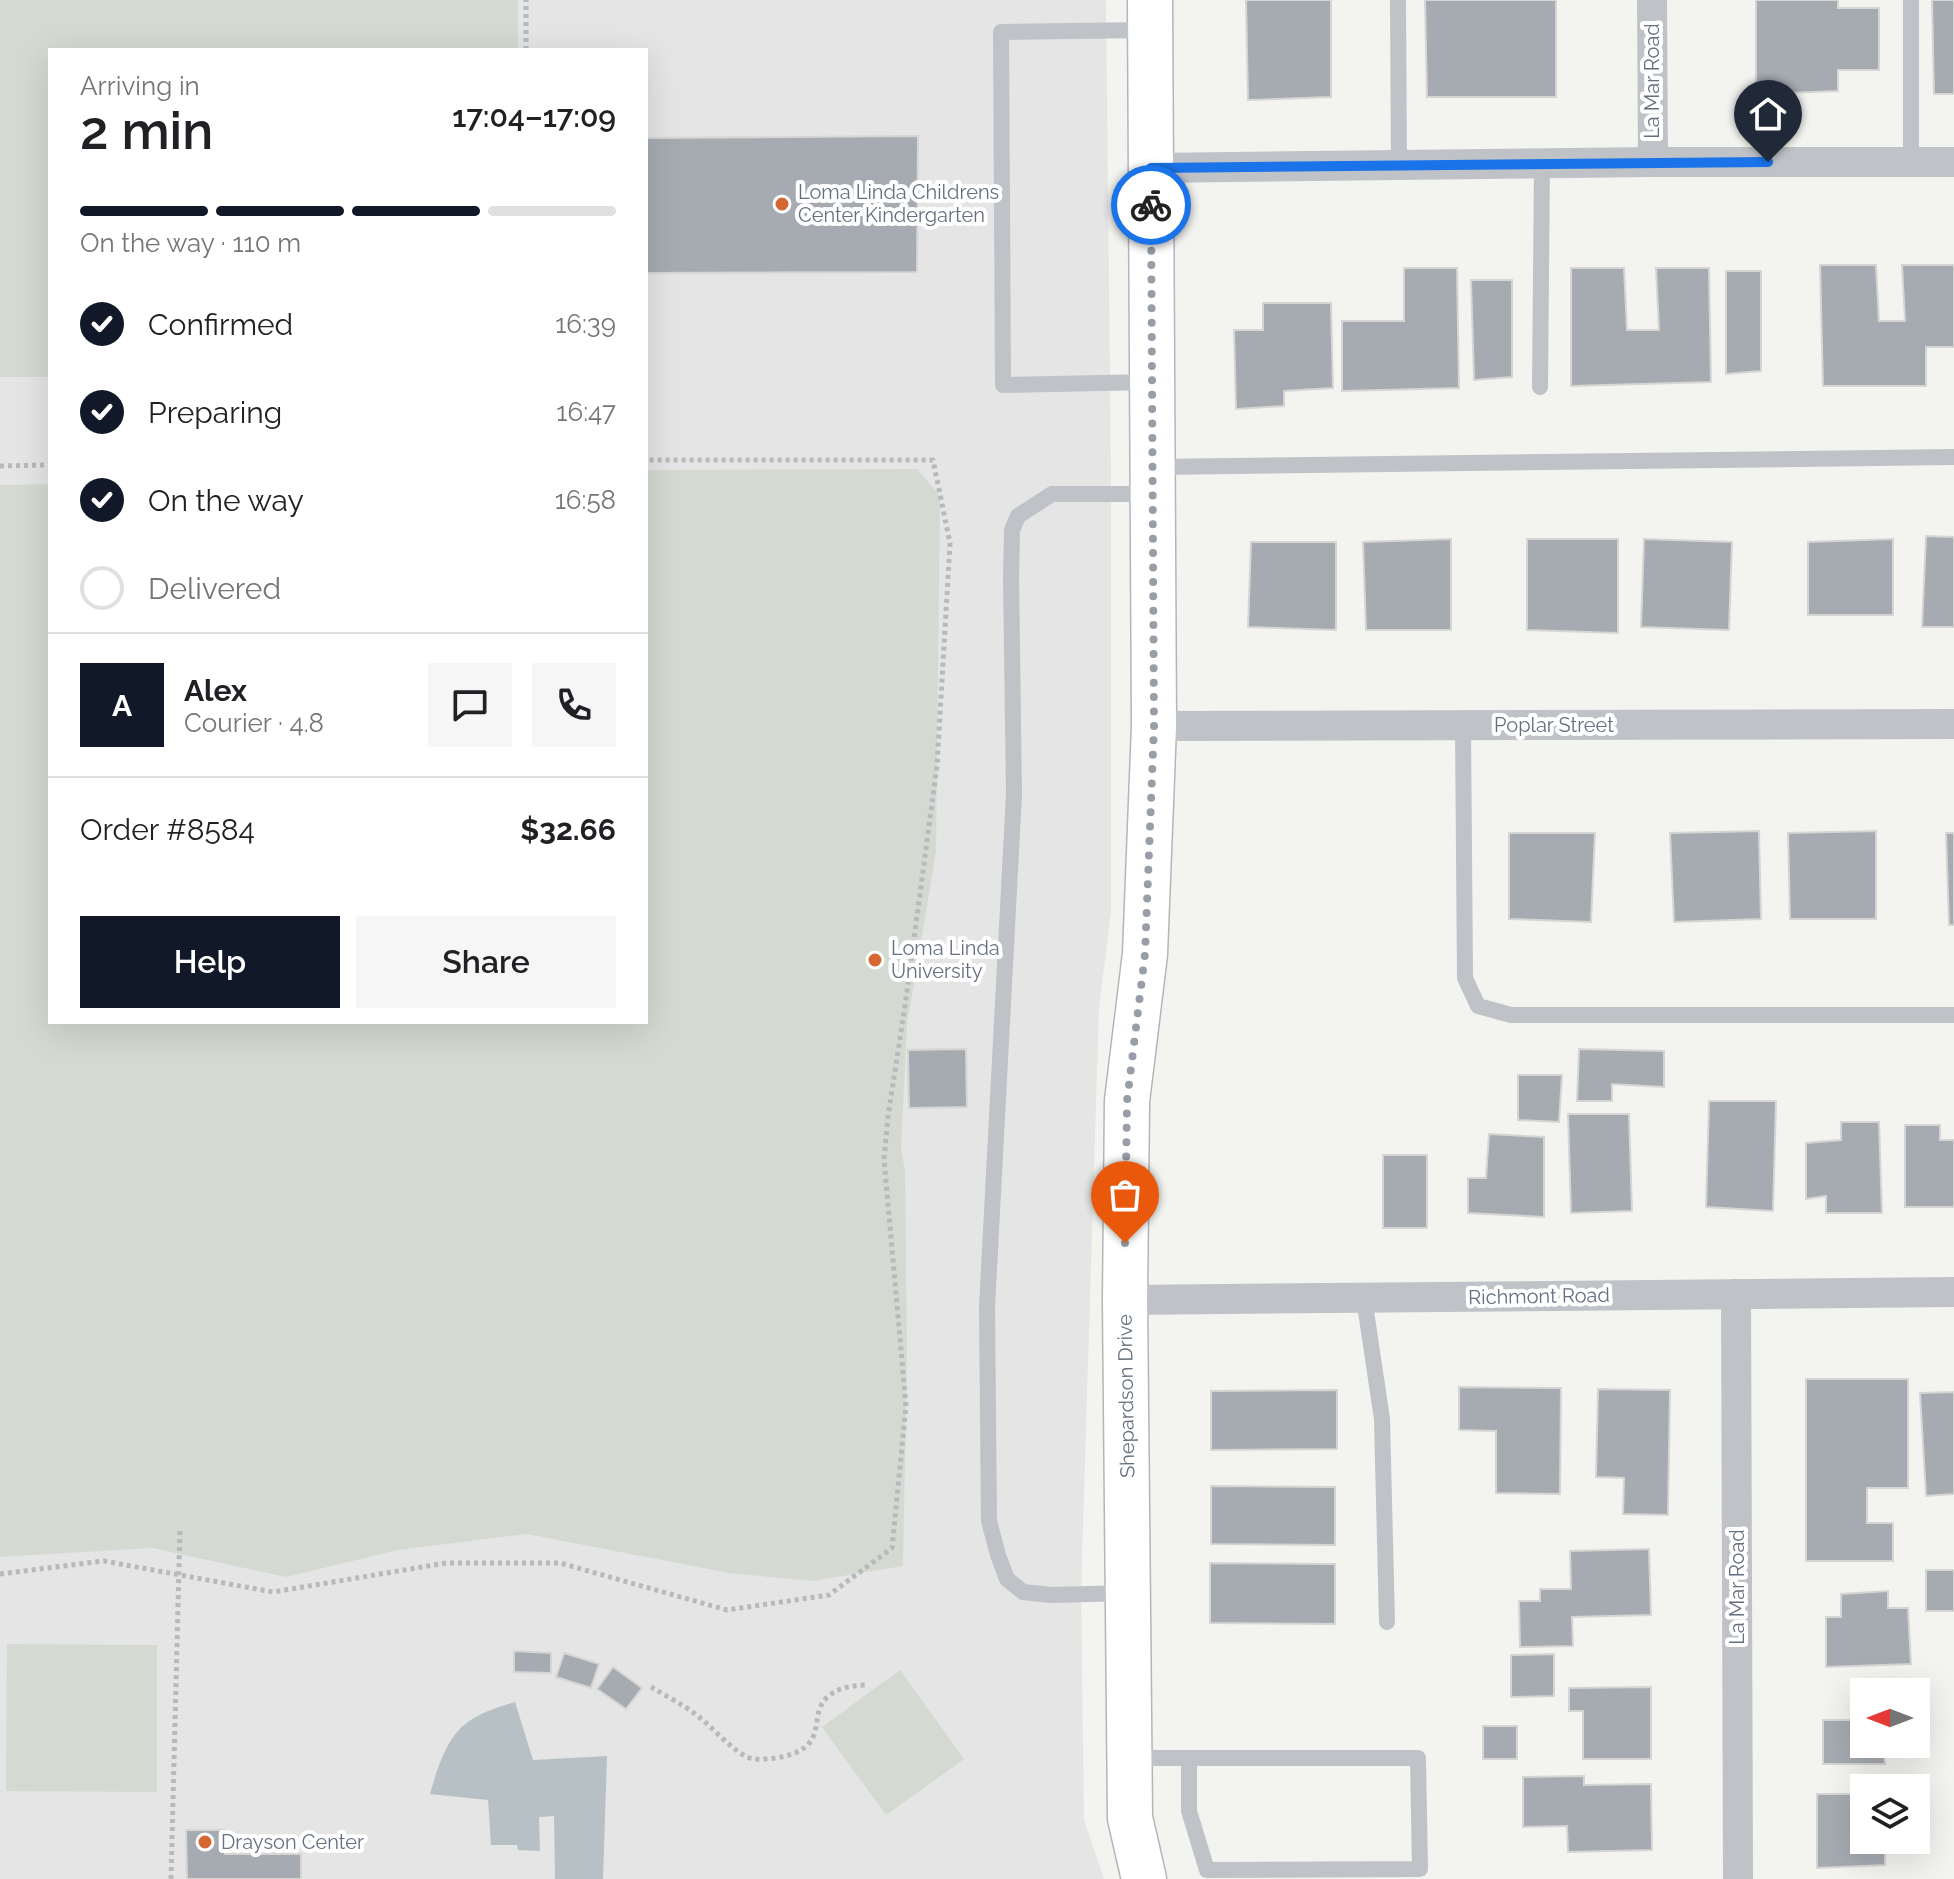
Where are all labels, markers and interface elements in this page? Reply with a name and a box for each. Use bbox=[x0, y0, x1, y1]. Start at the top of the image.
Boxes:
street label: La Mar Road bbox=[1640, 23, 1664, 139]
text: Arriving in bbox=[80, 71, 200, 101]
pin bbox=[1734, 80, 1802, 162]
icon: home bbox=[1746, 92, 1790, 136]
text: 17:04–17:09 bbox=[452, 99, 616, 134]
text: 2 min bbox=[80, 100, 213, 161]
courier bbox=[1111, 165, 1191, 245]
place label: Loma Linda Childrens Center Kindergarten bbox=[798, 180, 999, 227]
icon: bike bbox=[1129, 183, 1173, 227]
marker: Loma Linda Childrens Center Kindergarten bbox=[773, 195, 791, 213]
text: On the way · 110 m bbox=[80, 228, 301, 258]
icon: check bbox=[80, 302, 124, 346]
text: Confirmed bbox=[148, 307, 293, 342]
text: 16:39 bbox=[555, 309, 616, 339]
icon: check bbox=[80, 390, 124, 434]
text: Preparing bbox=[148, 395, 282, 430]
text: 16:47 bbox=[556, 397, 616, 427]
icon: check bbox=[80, 478, 124, 522]
text: On the way bbox=[148, 483, 304, 518]
text: 16:58 bbox=[555, 485, 616, 515]
text: Delivered bbox=[148, 571, 281, 606]
button: chat bbox=[428, 663, 512, 747]
button: phone bbox=[532, 663, 616, 747]
text: Alex bbox=[184, 673, 247, 708]
text: A bbox=[112, 688, 132, 723]
text: Courier · 4.8 bbox=[184, 708, 324, 738]
street label: Poplar Street bbox=[1494, 713, 1614, 737]
text: Order #8584 bbox=[80, 812, 255, 847]
text: $32.66 bbox=[520, 812, 616, 847]
button: Help bbox=[80, 916, 340, 1008]
button: Share bbox=[356, 916, 616, 1008]
place label: Loma Linda University bbox=[891, 936, 1000, 983]
marker: Loma Linda University bbox=[866, 951, 884, 969]
pin bbox=[1091, 1161, 1159, 1243]
icon: bag bbox=[1103, 1173, 1147, 1217]
street label: Richmont Road bbox=[1468, 1283, 1610, 1309]
street label: Shepardson Drive bbox=[1113, 1314, 1139, 1478]
street label: La Mar Road bbox=[1725, 1529, 1749, 1645]
north arrow bbox=[1850, 1678, 1930, 1758]
map controls bbox=[1850, 1678, 1930, 1854]
button: layers bbox=[1850, 1774, 1930, 1854]
place label: Drayson Center bbox=[221, 1830, 364, 1854]
marker: Drayson Center bbox=[196, 1833, 214, 1851]

